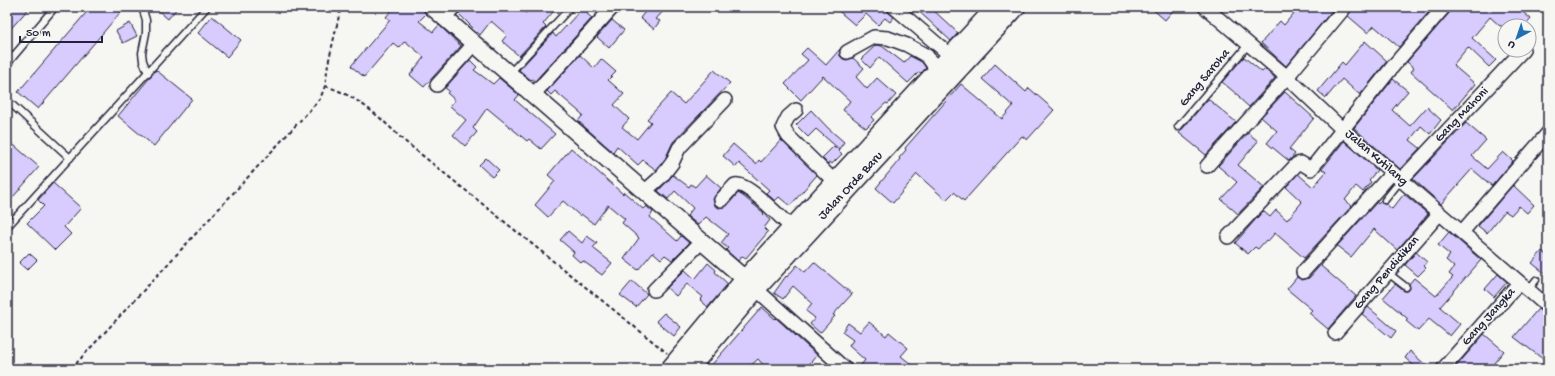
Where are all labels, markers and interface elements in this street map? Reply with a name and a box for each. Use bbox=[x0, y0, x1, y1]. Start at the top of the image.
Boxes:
scale bar bbox=[20, 18, 102, 44]
north arrow bbox=[1497, 18, 1537, 58]
text: 50 m bbox=[26, 27, 51, 41]
text: U bbox=[1505, 37, 1518, 51]
street label: Gang Saroha bbox=[1176, 45, 1234, 110]
street label: Gang Mahoni bbox=[1432, 84, 1492, 146]
street label: Jalan Kutilang bbox=[1341, 127, 1411, 189]
street label: Jalan Orde Baru bbox=[816, 149, 886, 223]
street label: Gang Pendidikan bbox=[1351, 233, 1423, 313]
street label: Gang Jangka bbox=[1459, 284, 1519, 349]

